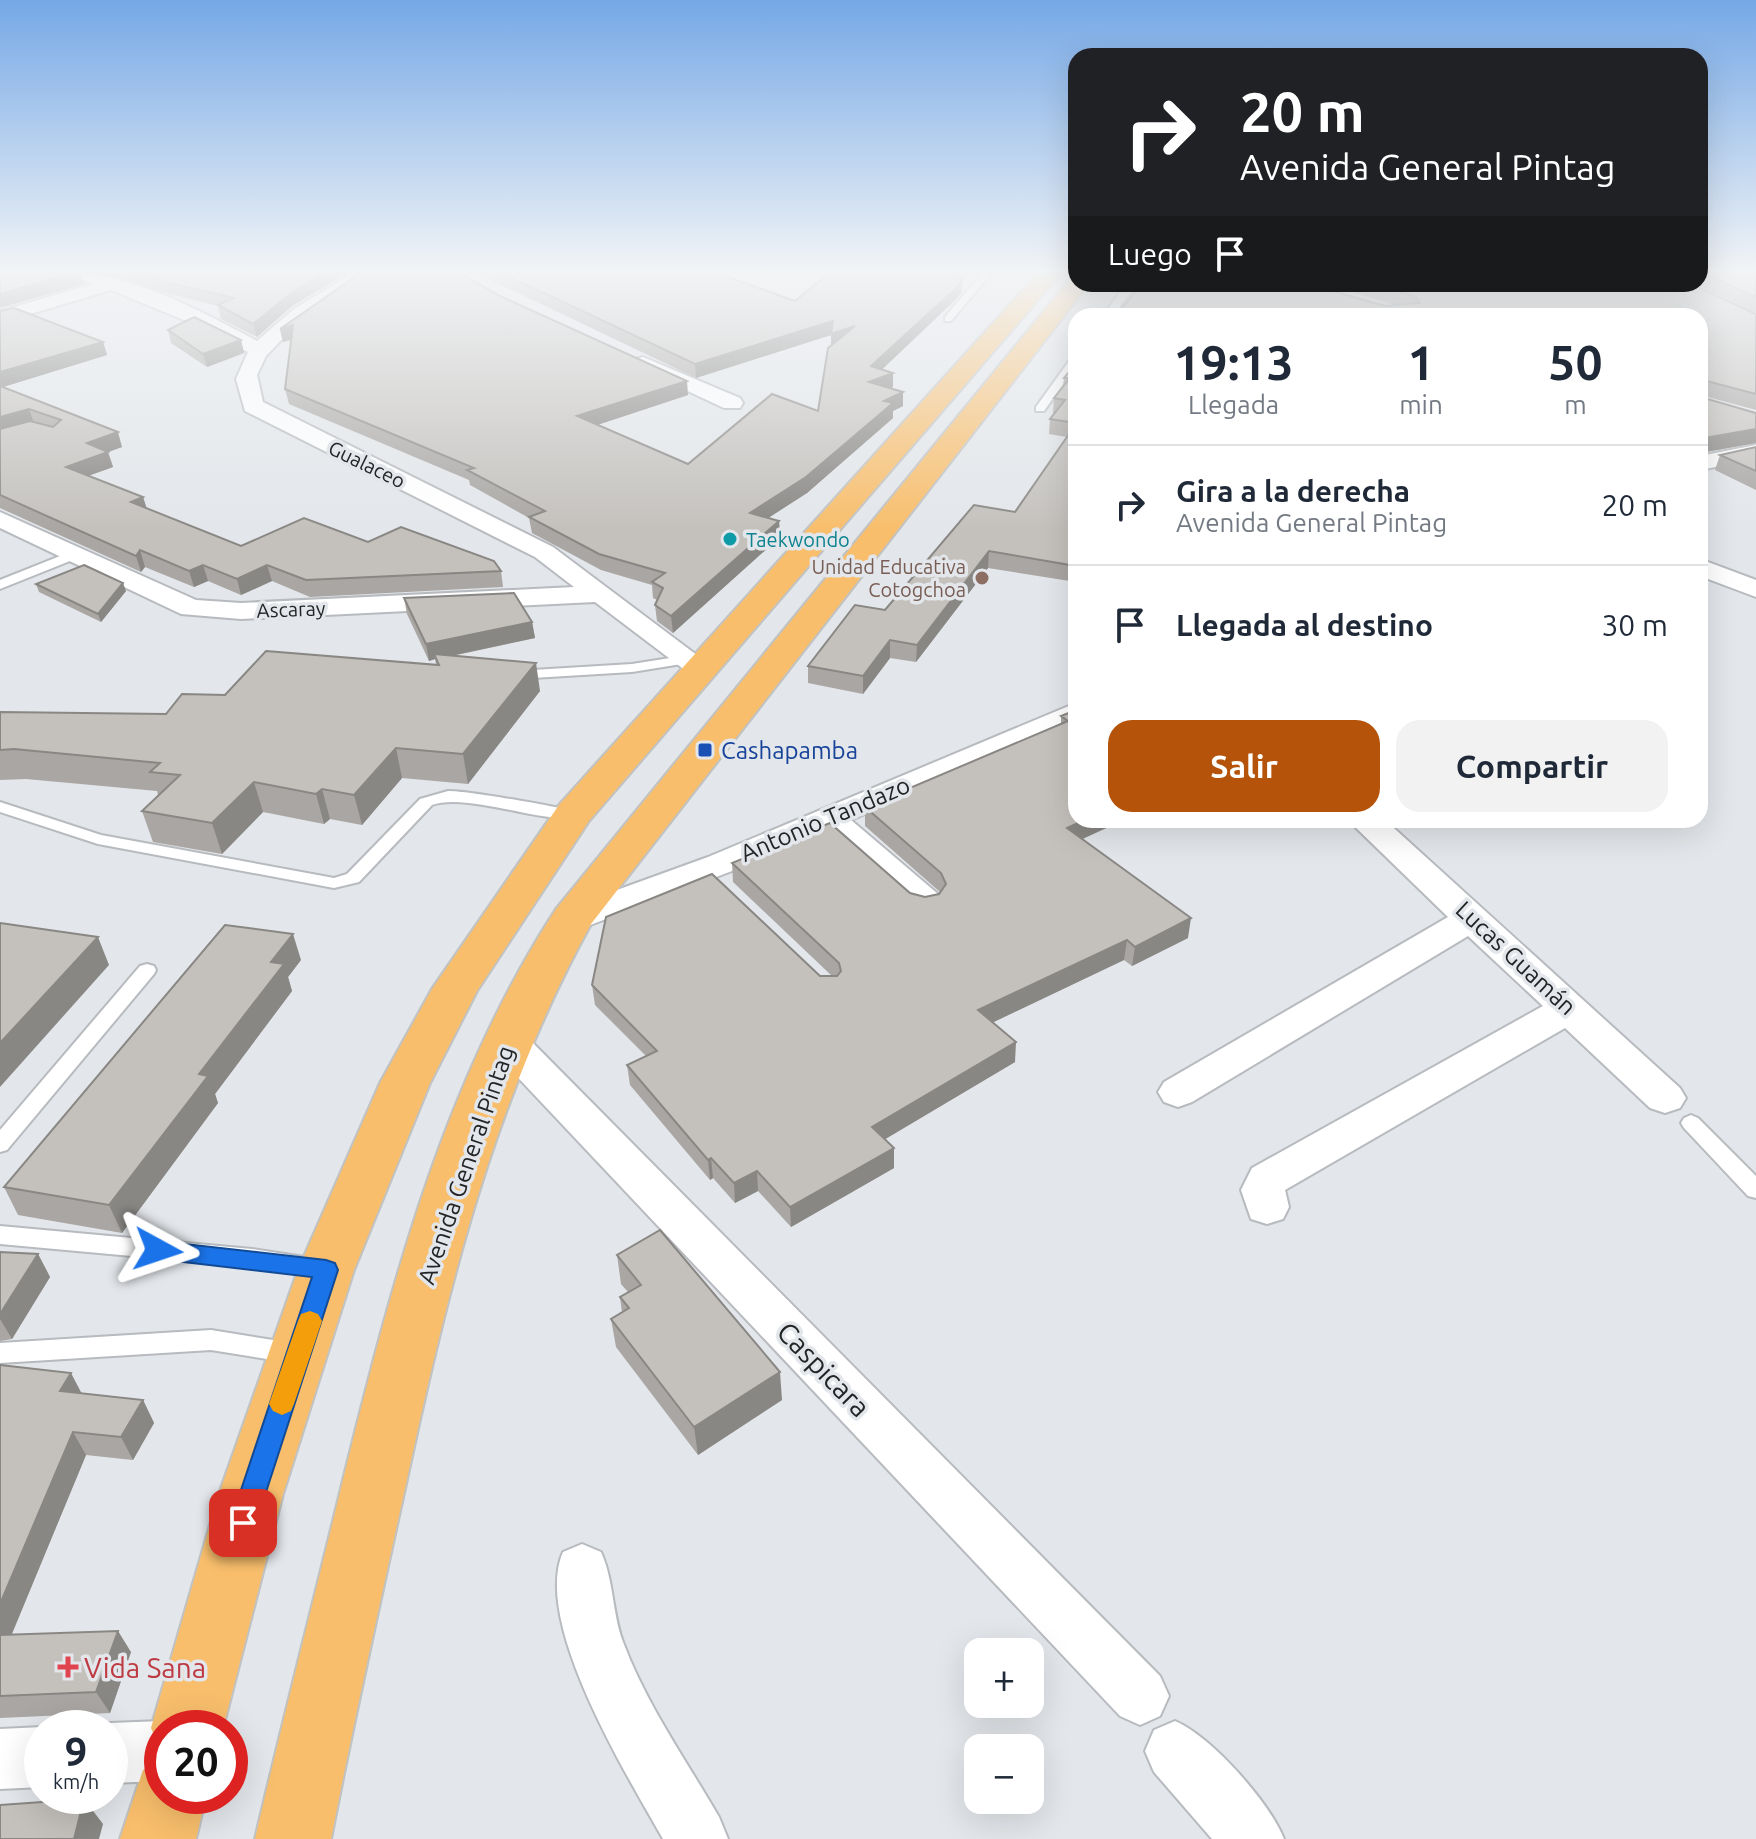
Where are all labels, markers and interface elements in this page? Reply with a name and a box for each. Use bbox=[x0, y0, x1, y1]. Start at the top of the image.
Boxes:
icon: right bbox=[1108, 80, 1212, 184]
text: 20 m bbox=[1240, 80, 1365, 143]
text: Avenida General Pintag bbox=[1240, 146, 1615, 187]
icon: arrive bbox=[1208, 232, 1252, 276]
text: Luego bbox=[1108, 237, 1192, 271]
text: 19:13 bbox=[1174, 335, 1294, 389]
text: 1 bbox=[1407, 335, 1435, 389]
text: 50 bbox=[1548, 335, 1602, 389]
text: Llegada bbox=[1188, 390, 1279, 419]
text: min bbox=[1399, 390, 1443, 419]
text: m bbox=[1564, 390, 1587, 419]
street label: Gualaceo bbox=[325, 436, 409, 492]
text: Gira a la derecha bbox=[1176, 474, 1410, 508]
icon: right bbox=[1108, 483, 1152, 527]
text: 20 m bbox=[1601, 488, 1668, 522]
text: Avenida General Pintag bbox=[1176, 508, 1447, 537]
place label: Taekwondo bbox=[746, 528, 850, 551]
marker: Taekwondo bbox=[721, 530, 739, 548]
place label: Unidad Educativa Cotogchoa bbox=[811, 555, 966, 601]
marker: Unidad Educativa Cotogchoa bbox=[973, 569, 991, 587]
street label: Ascaray bbox=[256, 596, 326, 622]
icon: arrive bbox=[1108, 603, 1152, 647]
text: Llegada al destino bbox=[1176, 608, 1433, 642]
text: 30 m bbox=[1601, 608, 1668, 642]
button: Salir bbox=[1108, 720, 1380, 812]
button: Compartir bbox=[1396, 720, 1668, 812]
place label: Cashapamba bbox=[721, 737, 858, 764]
marker: Cashapamba bbox=[696, 741, 714, 759]
street label: Antonio Tandazo bbox=[736, 771, 914, 867]
street label: Lucas Guamán bbox=[1450, 896, 1582, 1020]
street label: Avenida General Pintag bbox=[412, 1042, 520, 1288]
position arrow bbox=[116, 1208, 200, 1292]
street label: Caspicara bbox=[771, 1315, 877, 1423]
pin bbox=[209, 1489, 277, 1557]
icon: arrive bbox=[221, 1501, 265, 1545]
map controls bbox=[964, 1638, 1044, 1814]
button: + bbox=[964, 1638, 1044, 1718]
place label: Vida Sana bbox=[84, 1652, 206, 1683]
marker: Vida Sana bbox=[59, 1658, 77, 1676]
speed limit sign: 20 bbox=[144, 1710, 248, 1814]
text: 9 bbox=[65, 1729, 87, 1774]
button: − bbox=[964, 1734, 1044, 1814]
text: km/h bbox=[53, 1770, 99, 1793]

